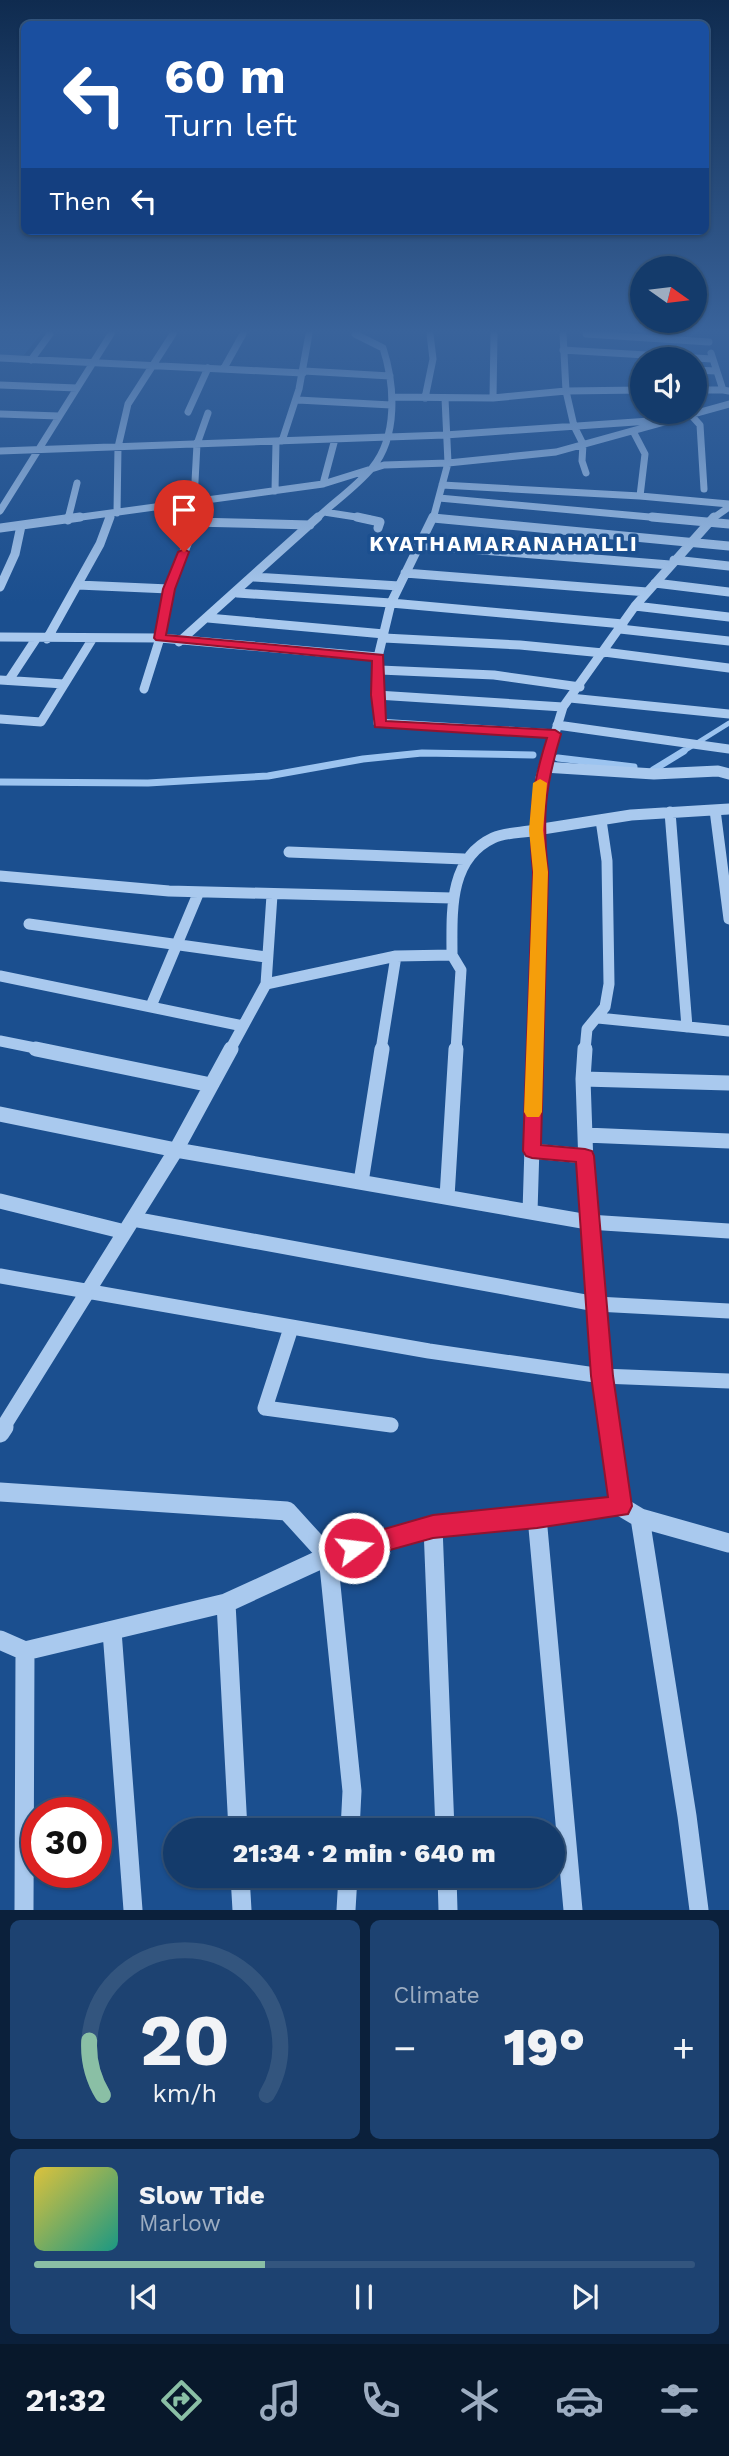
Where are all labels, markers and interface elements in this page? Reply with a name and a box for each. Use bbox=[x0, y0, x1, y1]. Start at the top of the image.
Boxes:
text: 60 m bbox=[164, 47, 286, 105]
icon: left bbox=[49, 49, 140, 140]
text: Turn left bbox=[164, 106, 297, 144]
icon: left bbox=[125, 182, 163, 220]
text: Then bbox=[49, 186, 111, 216]
north arrow bbox=[630, 256, 707, 332]
map controls bbox=[630, 256, 707, 424]
button: sound bbox=[630, 347, 707, 424]
pin bbox=[154, 480, 214, 552]
icon: arrive bbox=[165, 491, 203, 529]
district label: KYATHAMARANAHALLI bbox=[369, 531, 639, 556]
position arrow bbox=[317, 1511, 391, 1585]
speed limit sign: 30 bbox=[21, 1797, 112, 1888]
text: 21:34 · 2 min · 640 m bbox=[233, 1838, 496, 1868]
text: Climate bbox=[394, 1982, 480, 2009]
text: 20 bbox=[140, 1998, 230, 2084]
text: 19° bbox=[503, 2017, 585, 2078]
text: − bbox=[394, 2026, 416, 2070]
text: + bbox=[672, 2026, 695, 2070]
text: km/h bbox=[153, 2079, 217, 2108]
text: Slow Tide bbox=[139, 2180, 265, 2210]
text: Marlow bbox=[139, 2210, 221, 2237]
icon: previous bbox=[125, 2278, 163, 2316]
icon: pause bbox=[345, 2278, 383, 2316]
icon: next bbox=[566, 2278, 604, 2316]
icon: directions bbox=[157, 2376, 206, 2425]
icon: music bbox=[256, 2376, 305, 2425]
icon: phone bbox=[356, 2376, 405, 2425]
icon: climate bbox=[455, 2376, 504, 2425]
icon: car bbox=[555, 2376, 604, 2425]
icon: filters bbox=[655, 2376, 704, 2425]
text: 21:32 bbox=[25, 2381, 106, 2419]

